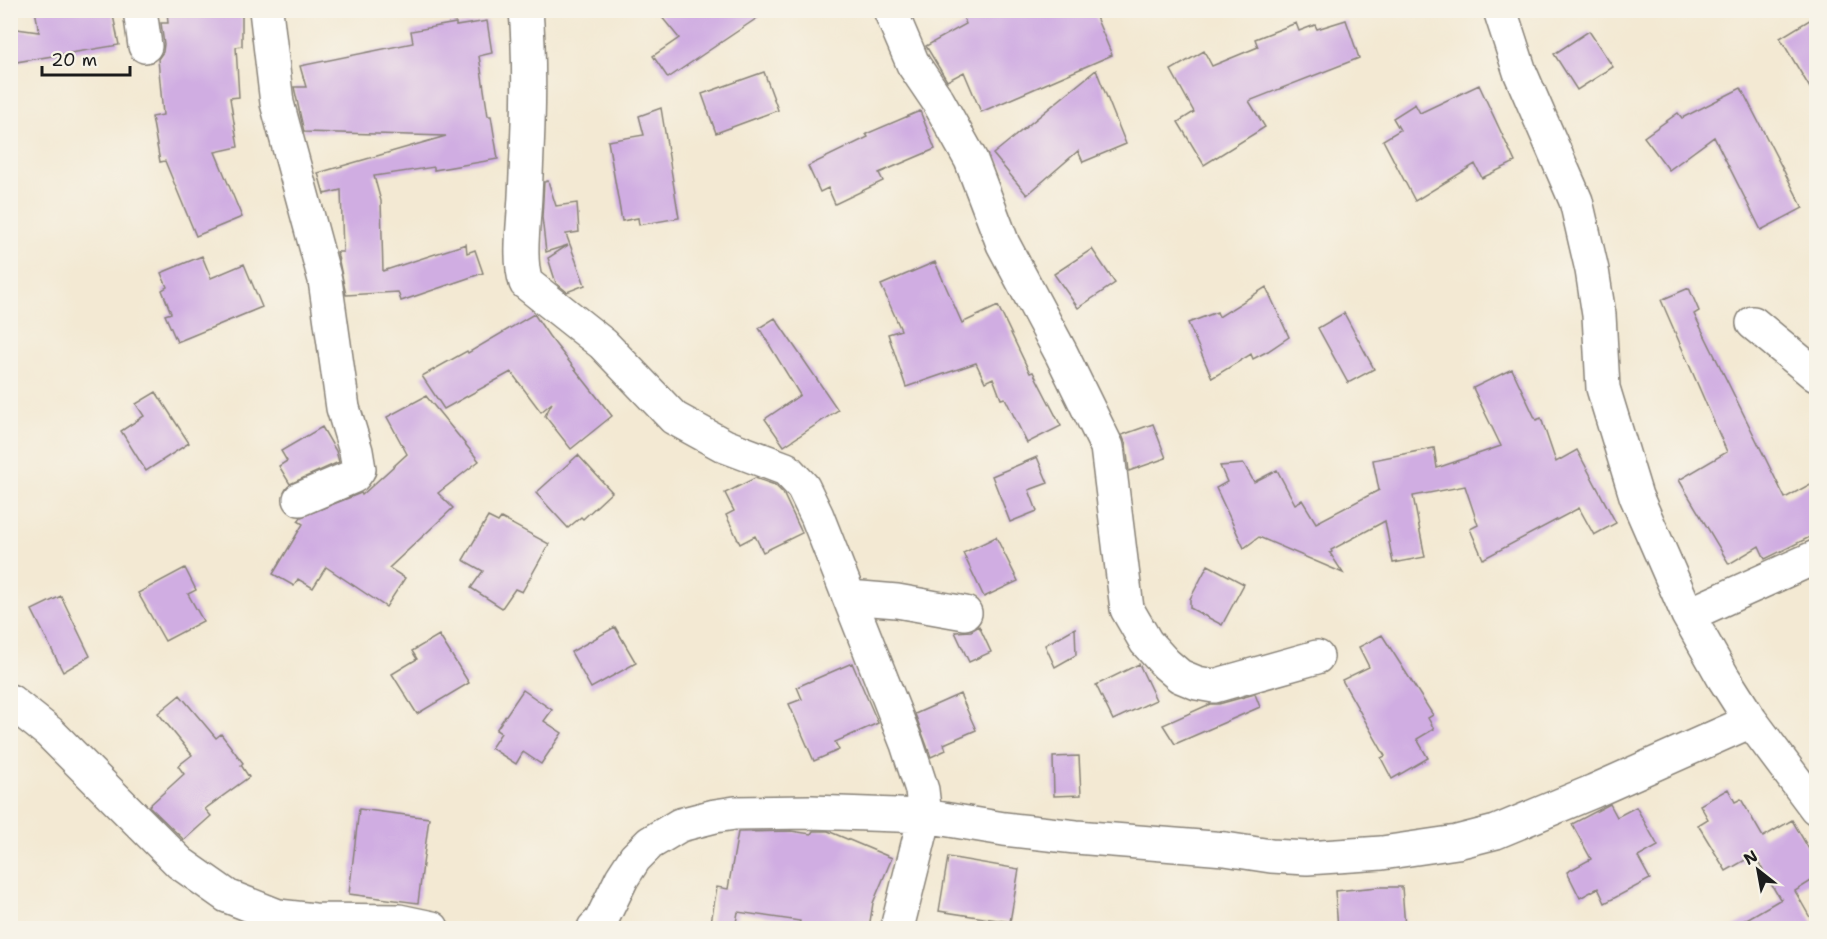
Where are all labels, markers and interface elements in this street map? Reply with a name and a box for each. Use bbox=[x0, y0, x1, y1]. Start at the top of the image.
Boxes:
scale bar bbox=[42, 39, 130, 77]
text: 20 m bbox=[51, 48, 97, 72]
north arrow bbox=[1728, 840, 1788, 900]
text: N bbox=[1740, 845, 1761, 870]

